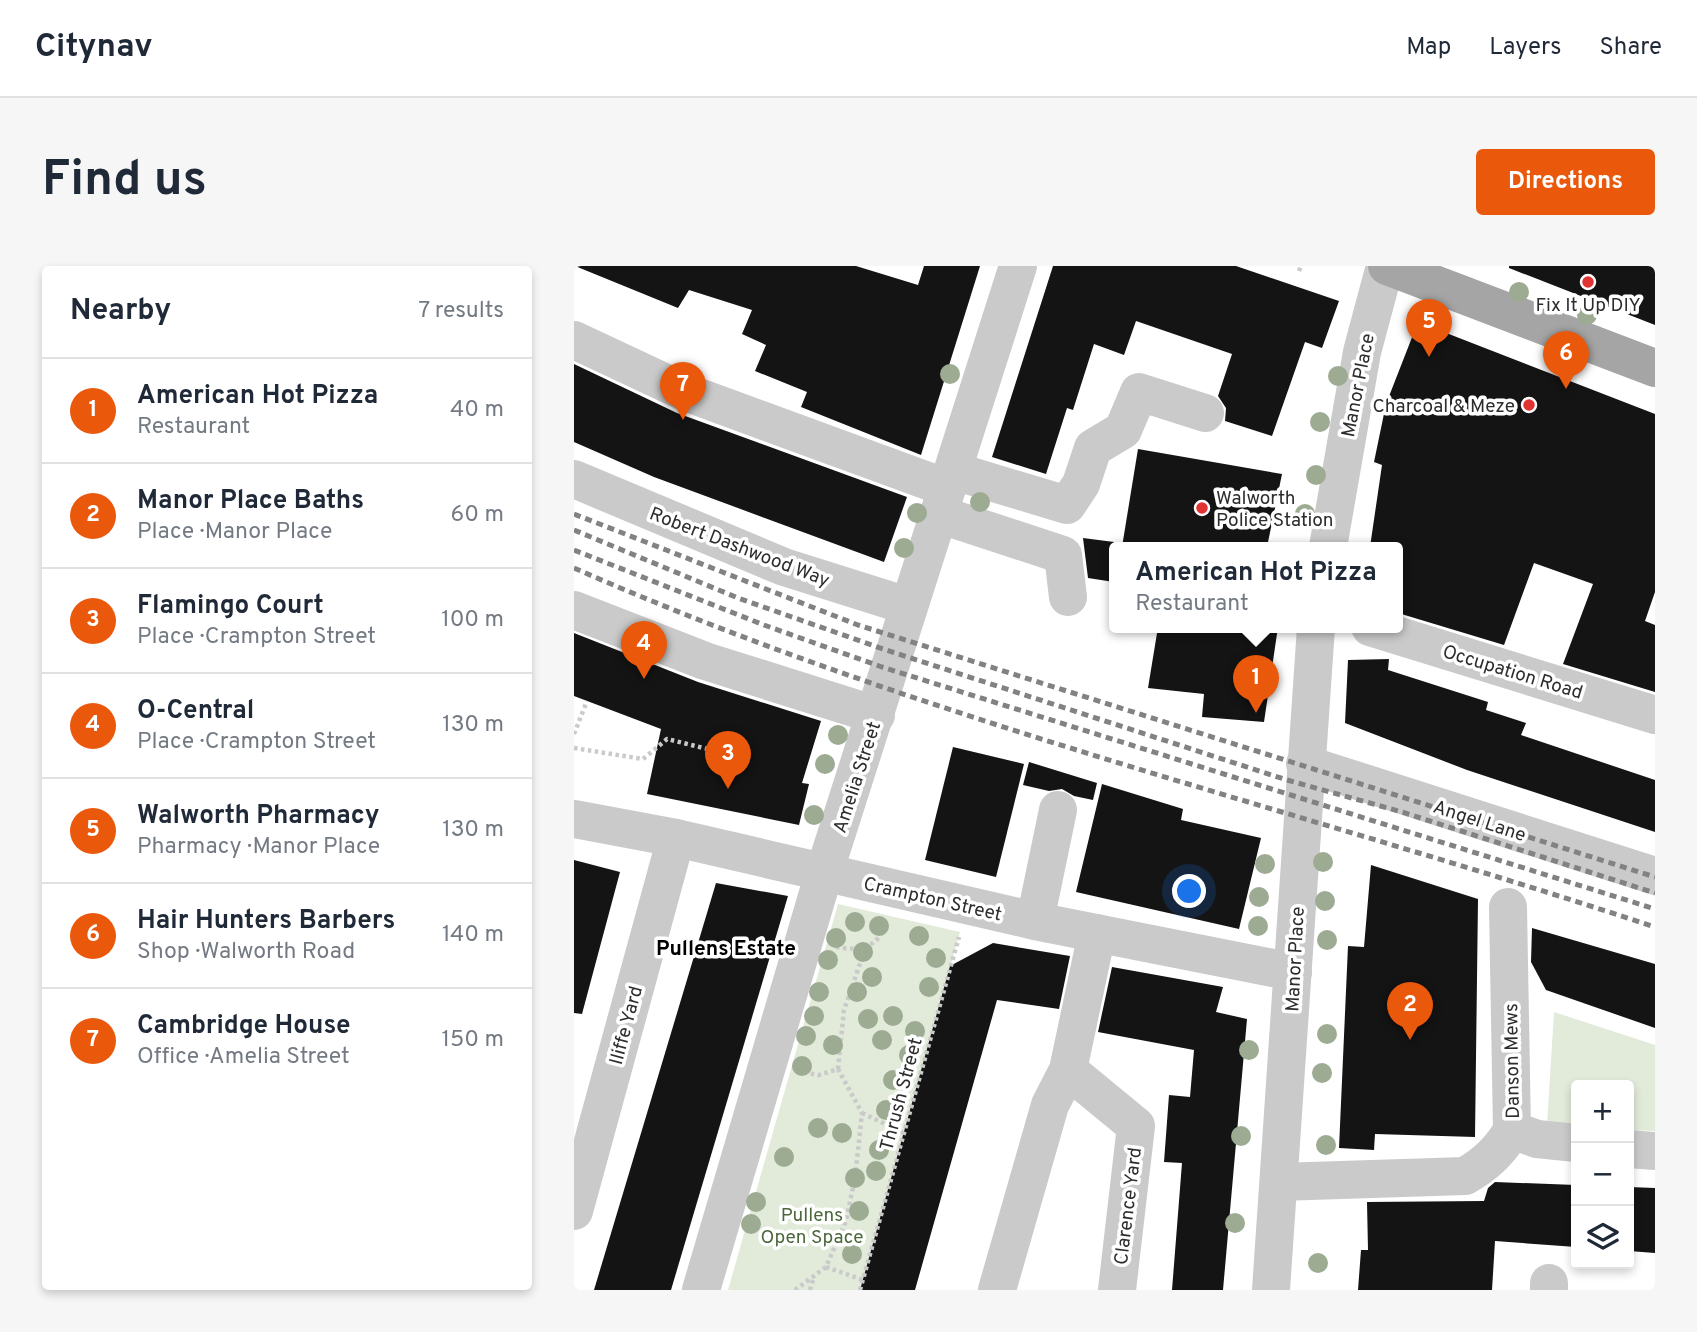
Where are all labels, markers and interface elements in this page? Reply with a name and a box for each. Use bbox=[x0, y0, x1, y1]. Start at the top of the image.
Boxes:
text: Citynav bbox=[35, 27, 153, 69]
text: Map bbox=[1406, 33, 1451, 63]
text: Layers bbox=[1489, 33, 1561, 63]
text: Share bbox=[1599, 33, 1662, 63]
button: Directions bbox=[1476, 149, 1655, 215]
text: Find us bbox=[42, 151, 207, 213]
marker: Fix It Up DIY bbox=[1580, 274, 1596, 290]
text: Nearby bbox=[70, 293, 171, 330]
place label: Fix It Up DIY bbox=[1535, 294, 1641, 318]
text: 7 results bbox=[418, 297, 504, 326]
pin: 5 bbox=[1406, 299, 1452, 357]
street label: Manor Place bbox=[1337, 331, 1381, 439]
pin: 6 bbox=[1543, 331, 1589, 389]
pin: 7 bbox=[660, 362, 706, 420]
text: American Hot Pizza bbox=[137, 380, 378, 413]
place label: Charcoal & Meze bbox=[1372, 395, 1515, 419]
text: 1 bbox=[88, 396, 98, 425]
text: 40 m bbox=[450, 396, 504, 425]
marker: Charcoal & Meze bbox=[1521, 397, 1537, 413]
text: Restaurant bbox=[137, 413, 250, 442]
text: Manor Place Baths bbox=[137, 485, 364, 518]
place label: Walworth Police Station bbox=[1216, 487, 1334, 533]
marker: Walworth Police Station bbox=[1194, 500, 1210, 516]
text: 2 bbox=[86, 501, 100, 530]
text: 60 m bbox=[451, 501, 504, 530]
street label: Robert Dashwood Way bbox=[646, 502, 833, 593]
text: Place · Manor Place bbox=[137, 518, 332, 547]
popup bbox=[1109, 542, 1403, 633]
text: American Hot Pizza bbox=[1135, 557, 1377, 590]
text: Flamingo Court bbox=[137, 590, 324, 623]
text: Restaurant bbox=[1135, 590, 1249, 619]
text: 3 bbox=[86, 606, 100, 635]
text: 100 m bbox=[441, 606, 504, 635]
pin: 4 bbox=[621, 621, 667, 679]
text: Place · Crampton Street bbox=[137, 623, 376, 652]
street label: Occupation Road bbox=[1439, 640, 1585, 706]
pin: 1 bbox=[1233, 655, 1279, 713]
text: O-Central bbox=[137, 695, 254, 728]
text: 4 bbox=[86, 711, 100, 740]
text: 130 m bbox=[442, 711, 504, 740]
street label: Amelia Street bbox=[829, 719, 887, 837]
text: Place · Crampton Street bbox=[137, 728, 376, 757]
pin: 3 bbox=[705, 731, 751, 789]
street label: Angel Lane bbox=[1430, 796, 1529, 848]
text: Walworth Pharmacy bbox=[137, 800, 380, 833]
text: 5 bbox=[86, 816, 100, 845]
text: 130 m bbox=[442, 816, 504, 845]
text: Pharmacy · Manor Place bbox=[137, 833, 380, 862]
street label: Crampton Street bbox=[861, 872, 1004, 928]
your location bbox=[1172, 874, 1206, 908]
text: Hair Hunters Barbers bbox=[137, 905, 395, 938]
street label: Manor Place bbox=[1281, 906, 1311, 1012]
text: 6 bbox=[86, 921, 100, 950]
text: 140 m bbox=[442, 921, 504, 950]
district label: Pullens Estate bbox=[656, 936, 796, 963]
text: Shop · Walworth Road bbox=[137, 938, 355, 967]
pin: 2 bbox=[1387, 982, 1433, 1040]
street label: Iliffe Yard bbox=[605, 983, 649, 1068]
street label: Danson Mews bbox=[1500, 1003, 1526, 1119]
text: Cambridge House bbox=[137, 1010, 351, 1043]
text: 7 bbox=[87, 1026, 99, 1055]
text: 150 m bbox=[442, 1026, 504, 1055]
street label: Thrush Street bbox=[875, 1035, 929, 1154]
text: Office · Amelia Street bbox=[137, 1043, 350, 1072]
map controls bbox=[1571, 1080, 1634, 1269]
button: + bbox=[1571, 1080, 1634, 1143]
button: − bbox=[1571, 1143, 1634, 1206]
street label: Clarence Yard bbox=[1110, 1146, 1148, 1266]
park label: Pullens Open Space bbox=[760, 1204, 864, 1250]
button: layers bbox=[1571, 1206, 1634, 1269]

